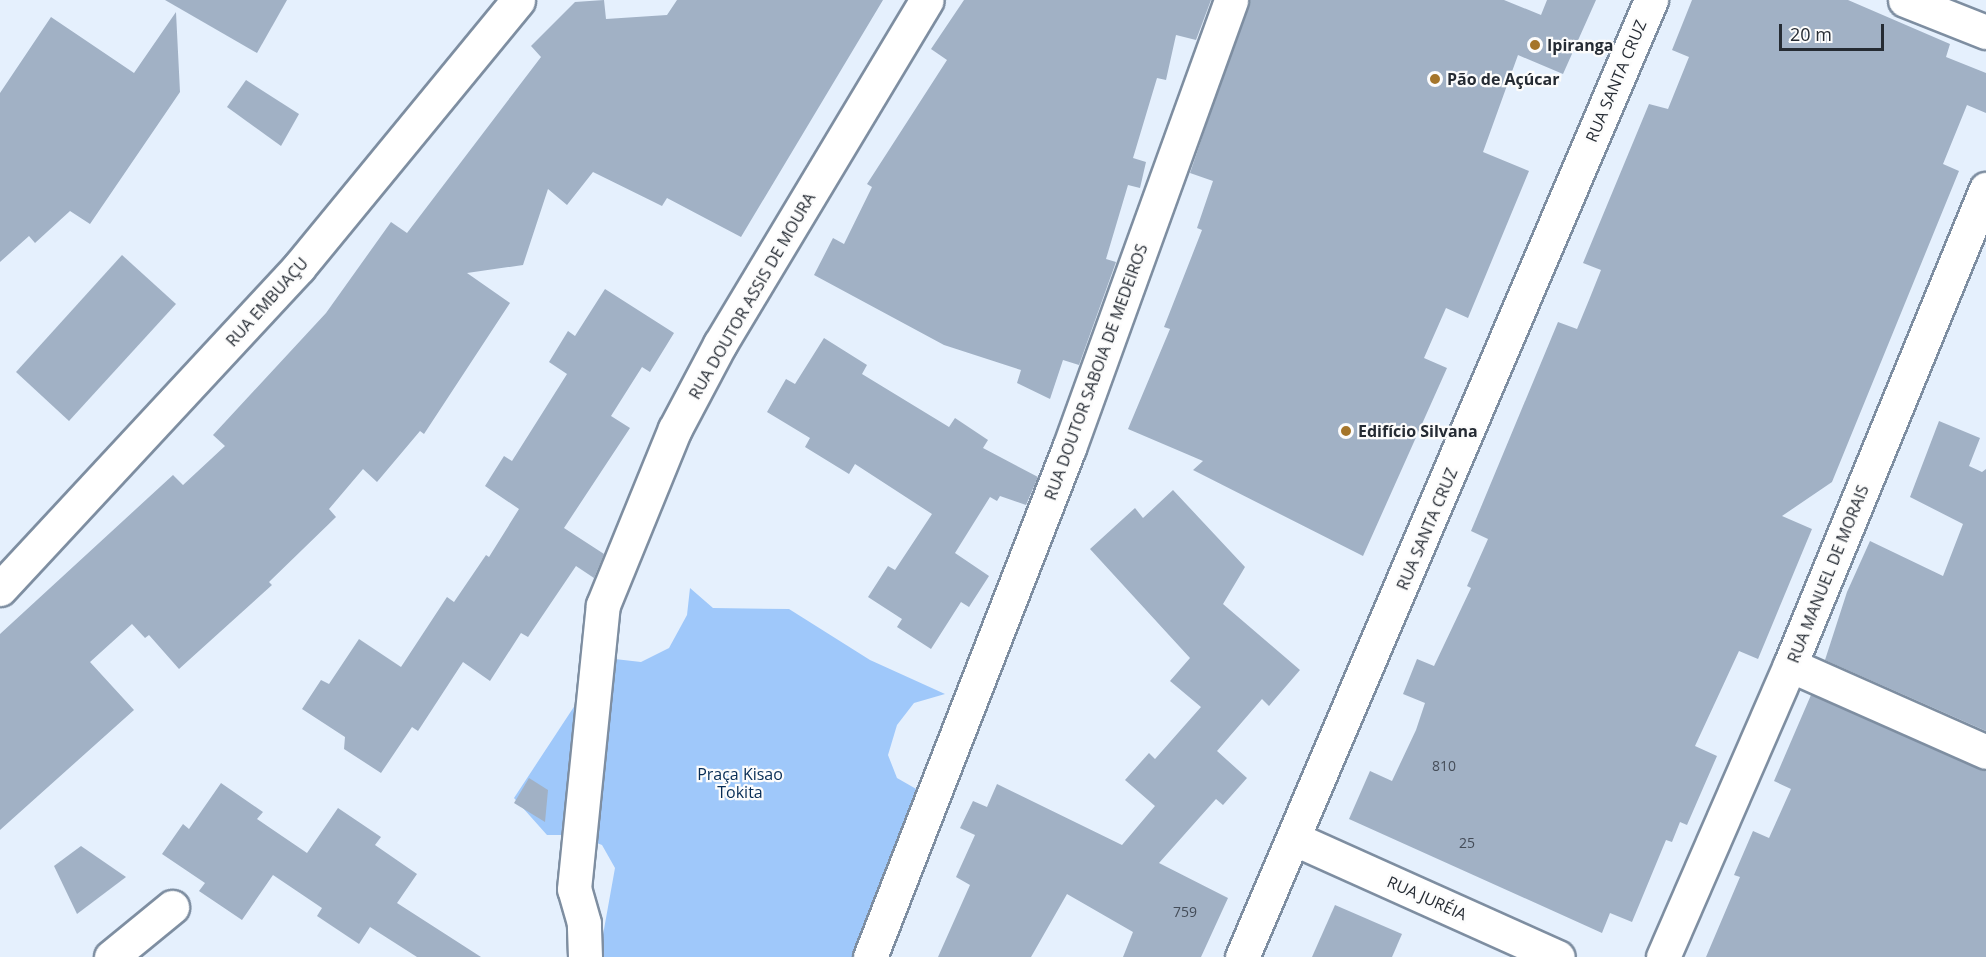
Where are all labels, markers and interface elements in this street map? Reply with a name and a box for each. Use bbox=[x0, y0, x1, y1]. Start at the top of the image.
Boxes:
scale bar bbox=[1782, 12, 1887, 50]
street label: RUA SANTA CRUZ bbox=[1582, 17, 1650, 145]
text: 20 m bbox=[1790, 22, 1832, 46]
place label: Ipiranga bbox=[1547, 35, 1613, 55]
marker: Ipiranga bbox=[1528, 38, 1542, 52]
place label: Pão de Açúcar bbox=[1447, 69, 1559, 89]
marker: Pão de Açúcar bbox=[1428, 72, 1442, 86]
street label: RUA DOUTOR ASSIS DE MOURA bbox=[685, 189, 819, 403]
street label: RUA DOUTOR SABOIA DE MEDEIROS bbox=[1041, 241, 1151, 503]
street label: RUA EMBUAÇU bbox=[222, 254, 312, 350]
place label: Edifício Silvana bbox=[1358, 421, 1478, 441]
marker: Edifício Silvana bbox=[1339, 424, 1353, 438]
street label: RUA SANTA CRUZ bbox=[1393, 465, 1461, 593]
street label: RUA MANUEL DE MORAIS bbox=[1783, 482, 1873, 666]
house number: 810 bbox=[1432, 758, 1456, 774]
park label: Praça Kisao Tokita bbox=[697, 764, 783, 802]
house number: 25 bbox=[1459, 835, 1475, 851]
street label: RUA JURÉIA bbox=[1384, 872, 1470, 924]
house number: 759 bbox=[1173, 904, 1197, 920]

